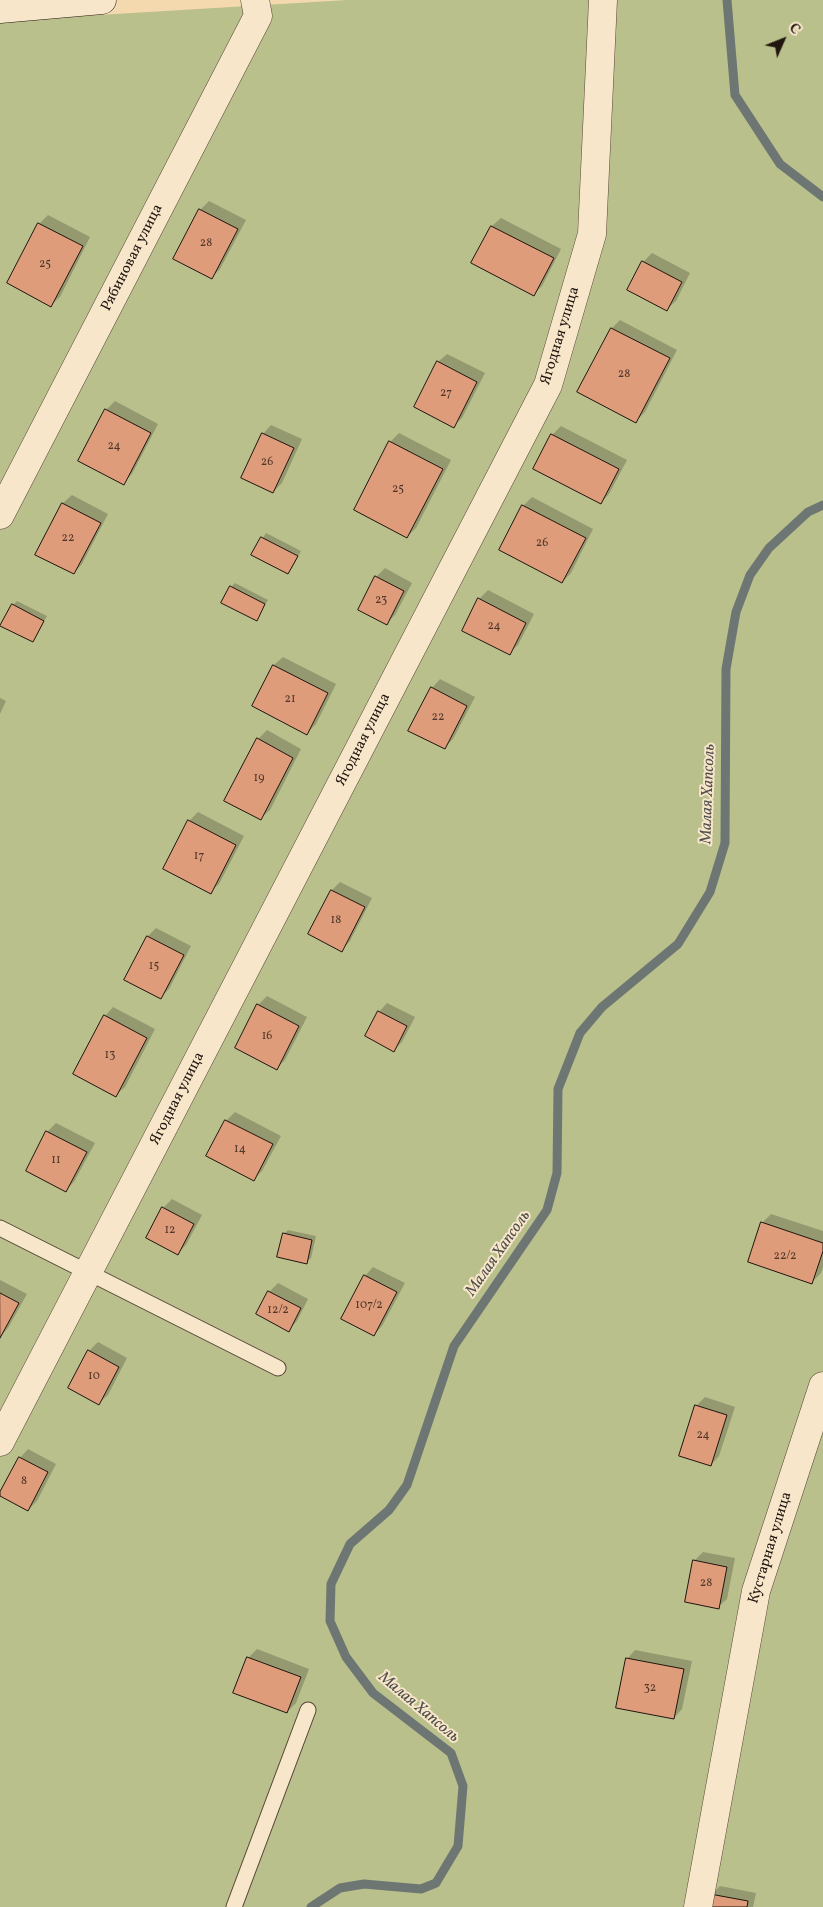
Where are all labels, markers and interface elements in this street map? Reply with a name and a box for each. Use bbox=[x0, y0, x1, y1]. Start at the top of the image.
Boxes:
north arrow bbox=[758, 15, 808, 65]
text: С bbox=[784, 19, 804, 39]
street label: Рябиновая улица bbox=[98, 202, 168, 314]
house number: 28 bbox=[200, 237, 212, 251]
house number: 25 bbox=[39, 258, 51, 272]
street label: Ягодная улица bbox=[538, 285, 584, 387]
house number: 28 bbox=[618, 368, 630, 382]
house number: 27 bbox=[440, 387, 452, 401]
house number: 24 bbox=[107, 440, 121, 454]
house number: 26 bbox=[261, 456, 273, 470]
house number: 25 bbox=[392, 483, 404, 497]
house number: 22 bbox=[62, 532, 74, 546]
house number: 26 bbox=[536, 537, 548, 551]
house number: 23 bbox=[375, 594, 387, 608]
house number: 24 bbox=[487, 620, 501, 634]
street label: Ягодная улица bbox=[333, 691, 395, 789]
house number: 21 bbox=[284, 693, 296, 707]
house number: 22 bbox=[432, 711, 444, 725]
water label: Малая Хапсоль bbox=[698, 744, 720, 844]
house number: 19 bbox=[254, 772, 264, 786]
house number: 17 bbox=[194, 850, 204, 864]
house number: 18 bbox=[331, 914, 341, 928]
house number: 15 bbox=[149, 960, 159, 974]
house number: 16 bbox=[262, 1030, 272, 1044]
house number: 13 bbox=[105, 1049, 115, 1063]
street label: Ягодная улица bbox=[147, 1050, 209, 1148]
house number: 14 bbox=[234, 1143, 246, 1157]
house number: 11 bbox=[51, 1154, 61, 1168]
water label: Малая Хапсоль bbox=[463, 1208, 535, 1300]
house number: 12 bbox=[164, 1224, 176, 1238]
house number: 22/2 bbox=[773, 1250, 797, 1264]
house number: 107/2 bbox=[355, 1299, 383, 1313]
house number: 12/2 bbox=[267, 1304, 289, 1318]
house number: 10 bbox=[88, 1370, 100, 1384]
house number: 24 bbox=[696, 1429, 710, 1443]
house number: 8 bbox=[21, 1475, 27, 1489]
street label: Кустарная улица bbox=[745, 1490, 797, 1606]
house number: 28 bbox=[700, 1577, 712, 1591]
water label: Малая Хапсоль bbox=[374, 1669, 462, 1747]
house number: 32 bbox=[644, 1682, 656, 1696]

